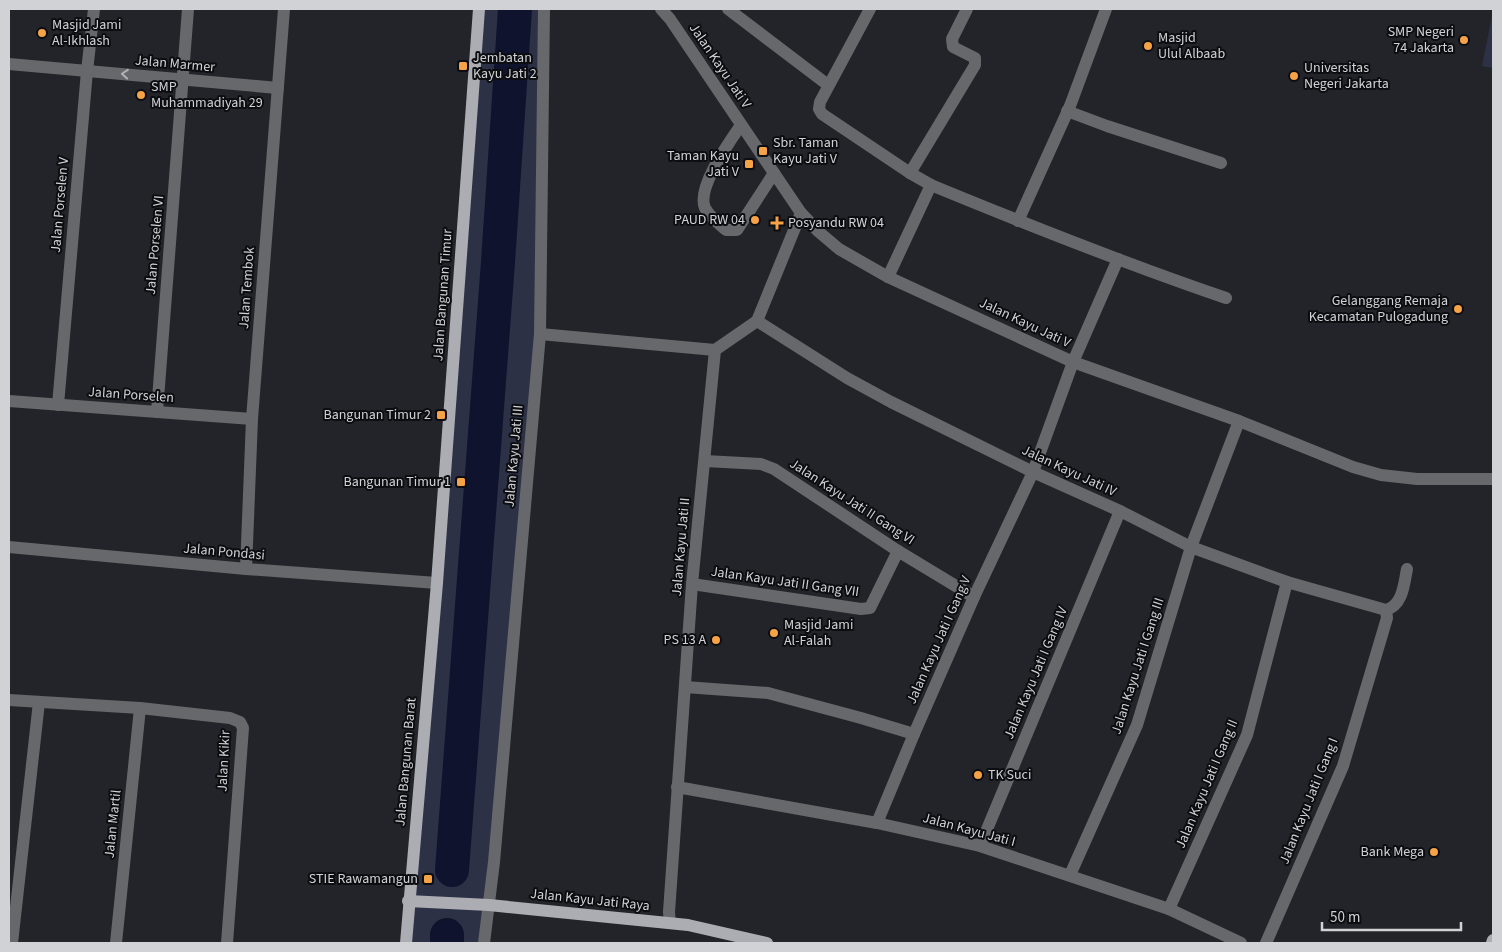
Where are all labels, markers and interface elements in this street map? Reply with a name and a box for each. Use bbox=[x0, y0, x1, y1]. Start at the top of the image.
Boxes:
place label: Masjid Jami Al-Ikhlash bbox=[52, 15, 121, 51]
street label: Jalan Kayu Jati V bbox=[684, 19, 756, 113]
place label: SMP Negeri 74 Jakarta bbox=[1388, 22, 1454, 58]
marker: Masjid Jami Al-Ikhlash bbox=[36, 27, 48, 39]
place label: Masjid Ulul Albaab bbox=[1158, 28, 1225, 64]
marker: SMP Negeri 74 Jakarta bbox=[1458, 34, 1470, 46]
marker: Masjid Ulul Albaab bbox=[1142, 40, 1154, 52]
place label: Jembatan Kayu Jati 2 bbox=[473, 48, 537, 84]
street label: Jalan Marmer bbox=[134, 51, 216, 77]
place label: Universitas Negeri Jakarta bbox=[1304, 58, 1389, 94]
marker: Jembatan Kayu Jati 2 bbox=[457, 60, 469, 72]
one-way arrow bbox=[120, 69, 128, 80]
marker: Universitas Negeri Jakarta bbox=[1288, 70, 1300, 82]
place label: SMP Muhammadiyah 29 bbox=[151, 77, 263, 113]
marker: SMP Muhammadiyah 29 bbox=[135, 89, 147, 101]
place label: Sbr. Taman Kayu Jati V bbox=[773, 133, 838, 169]
marker: Sbr. Taman Kayu Jati V bbox=[757, 145, 769, 157]
place label: Taman Kayu Jati V bbox=[667, 146, 740, 182]
street label: Jalan Porselen V bbox=[46, 156, 74, 254]
marker: Taman Kayu Jati V bbox=[743, 158, 755, 170]
street label: Jalan Porselen VI bbox=[141, 195, 169, 295]
place label: PAUD RW 04 bbox=[674, 210, 745, 230]
place label: Posyandu RW 04 bbox=[788, 213, 884, 233]
marker: PAUD RW 04 bbox=[749, 214, 761, 226]
marker: Posyandu RW 04 bbox=[770, 216, 784, 230]
street label: Jalan Bangunan Timur bbox=[428, 228, 458, 362]
street label: Jalan Tembok bbox=[234, 246, 260, 330]
place label: Gelanggang Remaja Kecamatan Pulogadung bbox=[1309, 291, 1448, 327]
street label: Jalan Kayu Jati V bbox=[976, 293, 1075, 353]
marker: Gelanggang Remaja Kecamatan Pulogadung bbox=[1452, 303, 1464, 315]
street label: Jalan Porselen bbox=[87, 382, 175, 408]
street label: Jalan Kayu Jati III bbox=[500, 404, 528, 508]
place label: Bangunan Timur 2 bbox=[323, 405, 431, 425]
marker: Bangunan Timur 2 bbox=[435, 409, 447, 421]
street label: Jalan Kayu Jati IV bbox=[1018, 440, 1120, 502]
street label: Jalan Kayu Jati II Gang VI bbox=[785, 454, 919, 550]
place label: Bangunan Timur 1 bbox=[343, 472, 451, 492]
marker: Bangunan Timur 1 bbox=[455, 476, 467, 488]
street label: Jalan Kayu Jati II bbox=[667, 497, 695, 597]
street label: Jalan Pondasi bbox=[182, 538, 266, 566]
street label: Jalan Kayu Jati II Gang VII bbox=[710, 562, 860, 602]
street label: Jalan Kayu Jati I Gang V bbox=[902, 572, 977, 707]
street label: Jalan Kayu Jati I Gang III bbox=[1107, 595, 1169, 737]
street label: Jalan Kayu Jati I Gang IV bbox=[999, 603, 1073, 742]
place label: Masjid Jami Al-Falah bbox=[784, 615, 853, 651]
marker: Masjid Jami Al-Falah bbox=[768, 627, 780, 639]
place label: PS 13 A bbox=[664, 630, 706, 650]
marker: PS 13 A bbox=[710, 634, 722, 646]
street label: Jalan Bangunan Barat bbox=[390, 697, 422, 827]
street label: Jalan Kayu Jati I Gang II bbox=[1171, 716, 1243, 852]
street label: Jalan Kikir bbox=[212, 730, 236, 792]
street label: Jalan Kayu Jati I Gang I bbox=[1274, 735, 1344, 867]
place label: TK Suci bbox=[988, 765, 1031, 785]
marker: TK Suci bbox=[972, 769, 984, 781]
street label: Jalan Martil bbox=[99, 788, 127, 859]
street label: Jalan Kayu Jati I bbox=[920, 808, 1018, 852]
place label: Bank Mega bbox=[1360, 842, 1424, 862]
marker: Bank Mega bbox=[1428, 846, 1440, 858]
place label: STIE Rawamangun bbox=[309, 869, 418, 889]
marker: STIE Rawamangun bbox=[422, 873, 434, 885]
street label: Jalan Kayu Jati Raya bbox=[529, 884, 651, 916]
scale bar bbox=[1322, 900, 1461, 932]
text: 50 m bbox=[1330, 907, 1360, 928]

